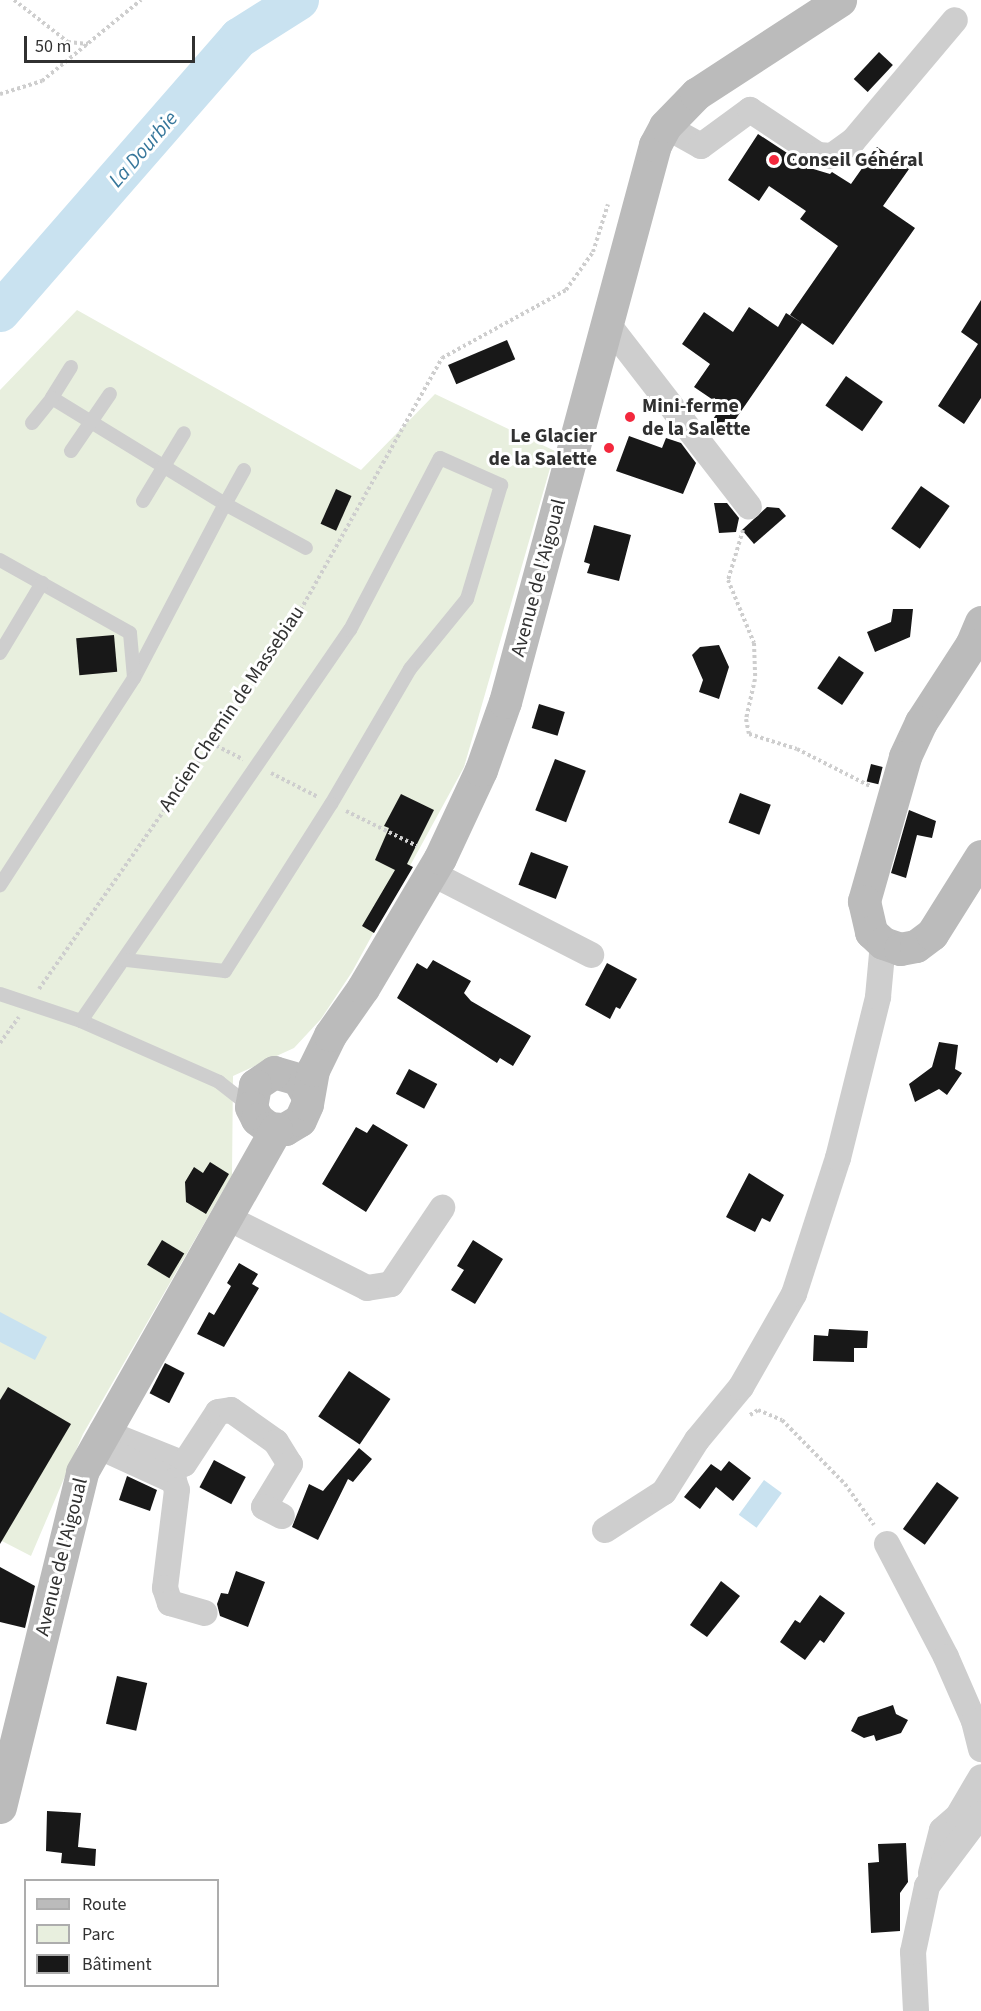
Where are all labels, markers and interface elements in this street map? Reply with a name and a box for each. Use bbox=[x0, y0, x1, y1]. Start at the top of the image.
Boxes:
scale bar bbox=[27, 24, 198, 62]
text: 50 m bbox=[35, 34, 71, 59]
water label: La Dourbie bbox=[103, 106, 183, 192]
place label: Conseil Général bbox=[786, 148, 923, 172]
marker: Conseil Général bbox=[767, 153, 781, 167]
place label: Mini-ferme de la Salette bbox=[642, 394, 751, 441]
marker: Mini-ferme de la Salette bbox=[623, 410, 637, 424]
place label: Le Glacier de la Salette bbox=[488, 424, 597, 471]
marker: Le Glacier de la Salette bbox=[602, 441, 616, 455]
street label: Avenue de l'Aigoual bbox=[506, 497, 572, 659]
street label: Ancien Chemin de Massebiau bbox=[154, 602, 310, 816]
street label: Avenue de l'Aigoual bbox=[31, 1475, 93, 1639]
legend bbox=[24, 1879, 219, 1987]
text: Route bbox=[82, 1892, 126, 1917]
text: Parc bbox=[82, 1922, 115, 1947]
text: Bâtiment bbox=[82, 1952, 152, 1977]

